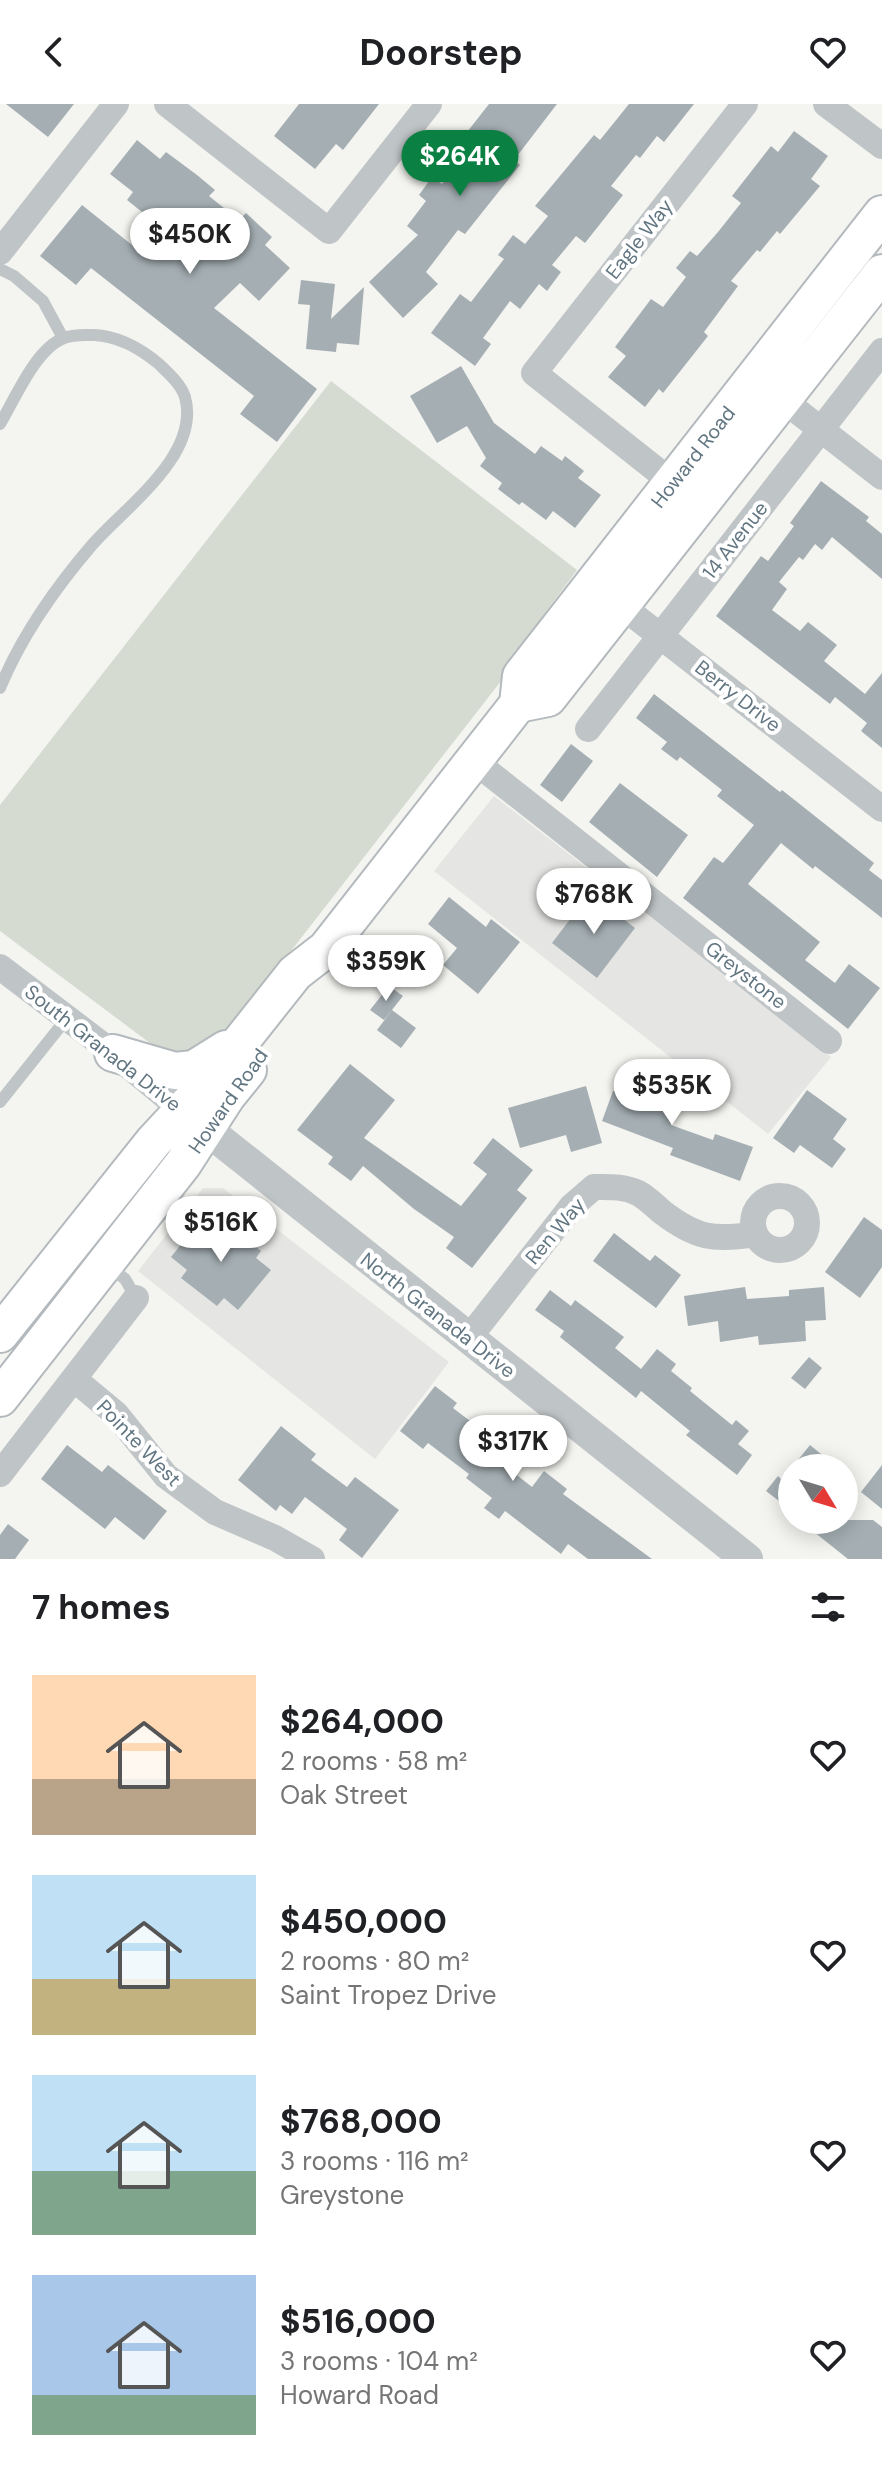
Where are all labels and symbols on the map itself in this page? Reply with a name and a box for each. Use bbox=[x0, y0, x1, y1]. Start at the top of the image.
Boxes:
pin: $264K bbox=[404, 130, 516, 198]
street label: Eagle Way bbox=[600, 194, 678, 284]
pin: $450K bbox=[134, 208, 246, 276]
street label: Howard Road bbox=[645, 401, 741, 513]
street label: 14 Avenue bbox=[697, 496, 773, 584]
street label: Berry Drive bbox=[690, 654, 786, 738]
pin: $768K bbox=[538, 868, 650, 936]
pin: $359K bbox=[330, 935, 442, 1003]
street label: Greystone bbox=[700, 935, 792, 1015]
street label: South Granada Drive bbox=[20, 979, 186, 1117]
street label: Howard Road bbox=[182, 1043, 274, 1159]
pin: $535K bbox=[616, 1059, 728, 1127]
street label: Ren Way bbox=[519, 1192, 591, 1270]
pin: $516K bbox=[165, 1196, 277, 1264]
street label: North Granada Drive bbox=[355, 1246, 521, 1384]
street label: Pointe West bbox=[91, 1394, 187, 1492]
pin: $317K bbox=[457, 1415, 569, 1483]
north arrow bbox=[778, 1454, 858, 1534]

